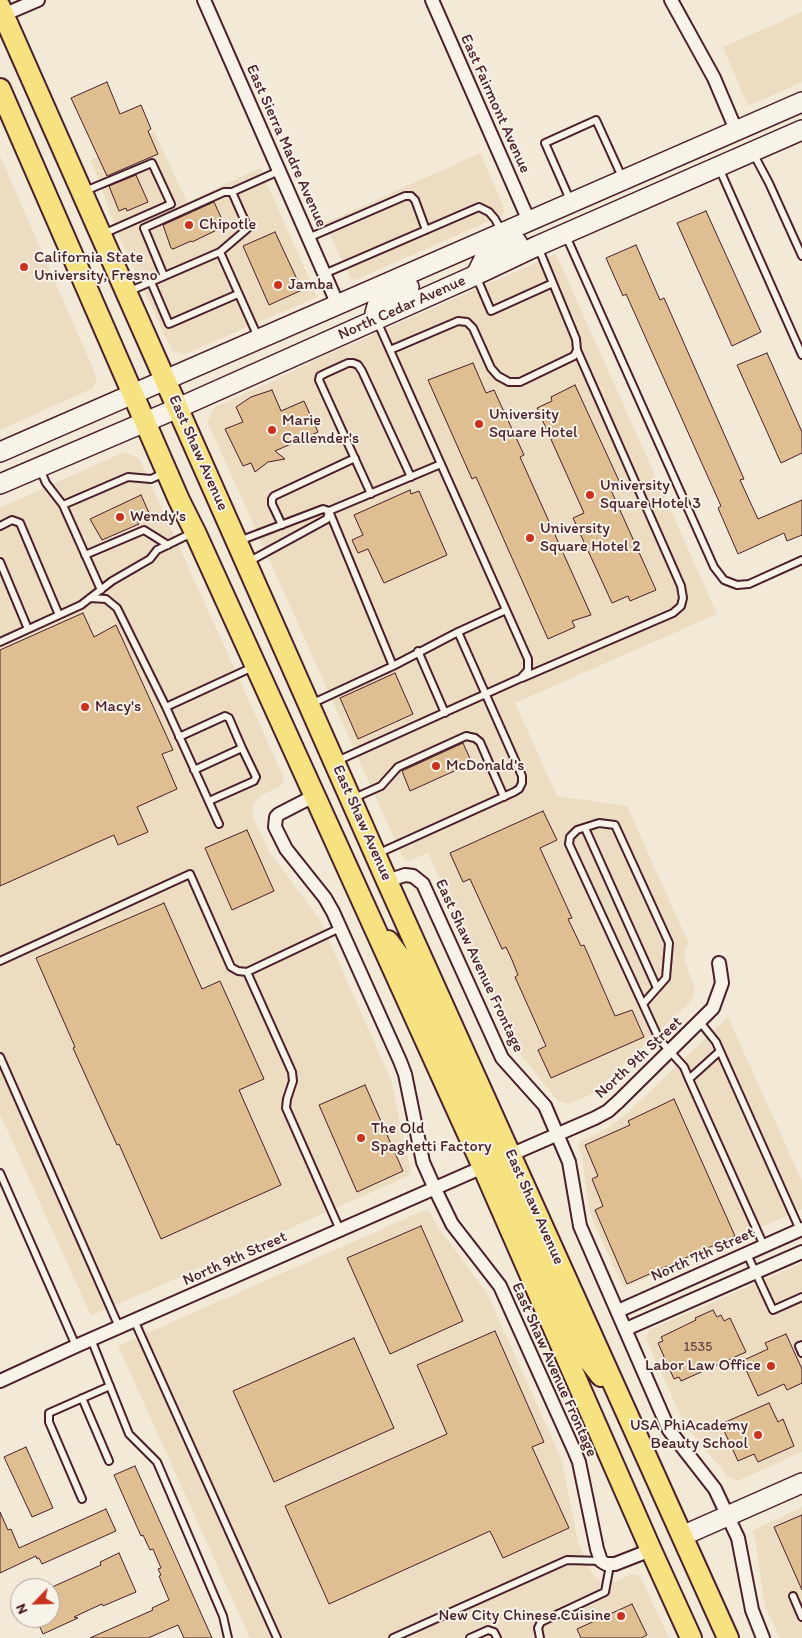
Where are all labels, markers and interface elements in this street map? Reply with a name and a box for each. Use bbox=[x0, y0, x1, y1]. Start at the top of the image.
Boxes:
street label: East Fairmont Avenue bbox=[456, 32, 534, 176]
street label: East Sierra Madre Avenue bbox=[241, 62, 331, 230]
place label: Chipotle bbox=[199, 215, 256, 235]
marker: Chipotle bbox=[183, 219, 195, 231]
place label: California State University, Fresno bbox=[34, 248, 158, 286]
marker: California State University, Fresno bbox=[18, 261, 30, 273]
street label: North Cedar Avenue bbox=[335, 271, 469, 345]
place label: Jamba bbox=[288, 275, 333, 295]
marker: Jamba bbox=[272, 279, 284, 291]
street label: East Shaw Avenue bbox=[164, 392, 232, 514]
place label: University Square Hotel bbox=[489, 405, 578, 443]
place label: Marie Callender's bbox=[282, 411, 359, 449]
marker: University Square Hotel bbox=[473, 418, 485, 430]
marker: Marie Callender's bbox=[266, 424, 278, 436]
place label: University Square Hotel 3 bbox=[600, 476, 701, 514]
marker: University Square Hotel 3 bbox=[584, 489, 596, 501]
place label: Wendy's bbox=[130, 507, 186, 527]
marker: Wendy's bbox=[114, 511, 126, 523]
place label: University Square Hotel 2 bbox=[540, 519, 641, 557]
marker: University Square Hotel 2 bbox=[524, 532, 536, 544]
place label: Macy's bbox=[95, 697, 141, 717]
marker: Macy's bbox=[79, 701, 91, 713]
place label: McDonald's bbox=[446, 756, 524, 776]
marker: McDonald's bbox=[430, 760, 442, 772]
street label: East Shaw Avenue bbox=[328, 762, 396, 884]
street label: East Shaw Avenue Frontage bbox=[430, 876, 528, 1056]
street label: North 9th Street bbox=[592, 1013, 686, 1103]
place label: The Old Spaghetti Factory bbox=[371, 1119, 492, 1157]
marker: The Old Spaghetti Factory bbox=[355, 1132, 367, 1144]
street label: East Shaw Avenue bbox=[500, 1146, 568, 1268]
street label: North 7th Street bbox=[648, 1224, 758, 1286]
street label: North 9th Street bbox=[180, 1227, 290, 1291]
street label: East Shaw Avenue Frontage bbox=[507, 1280, 601, 1460]
house number: 1535 bbox=[684, 1339, 712, 1355]
place label: Labor Law Office bbox=[645, 1356, 761, 1376]
marker: Labor Law Office bbox=[765, 1360, 777, 1372]
place label: USA PhiAcademy Beauty School bbox=[630, 1416, 748, 1454]
marker: USA PhiAcademy Beauty School bbox=[752, 1429, 764, 1441]
north arrow bbox=[10, 1578, 60, 1628]
text: N bbox=[12, 1601, 31, 1617]
place label: New City Chinese Cuisine bbox=[439, 1606, 611, 1626]
marker: New City Chinese Cuisine bbox=[615, 1610, 627, 1622]

